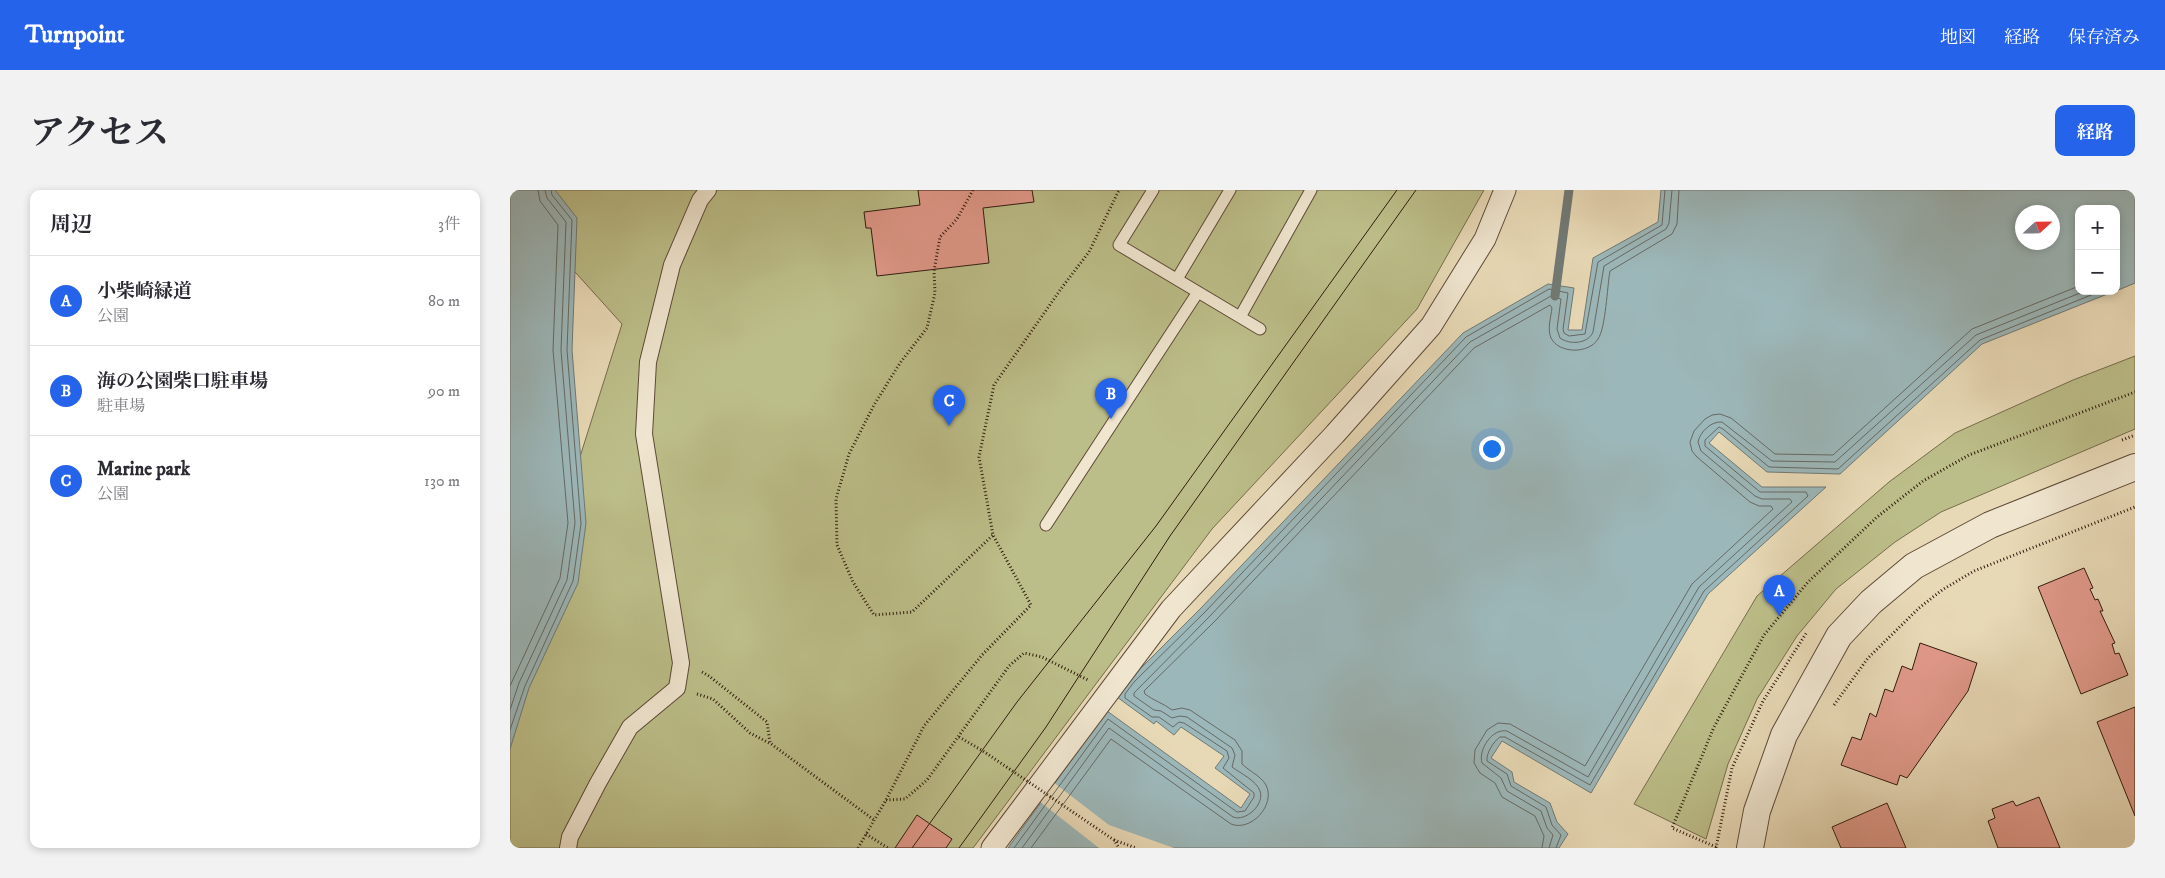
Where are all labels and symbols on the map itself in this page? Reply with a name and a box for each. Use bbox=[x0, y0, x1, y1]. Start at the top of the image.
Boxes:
north arrow bbox=[2015, 205, 2060, 250]
pin: B bbox=[1095, 378, 1127, 419]
pin: C bbox=[933, 385, 965, 426]
your location bbox=[1479, 436, 1505, 462]
pin: A bbox=[1763, 575, 1795, 616]

